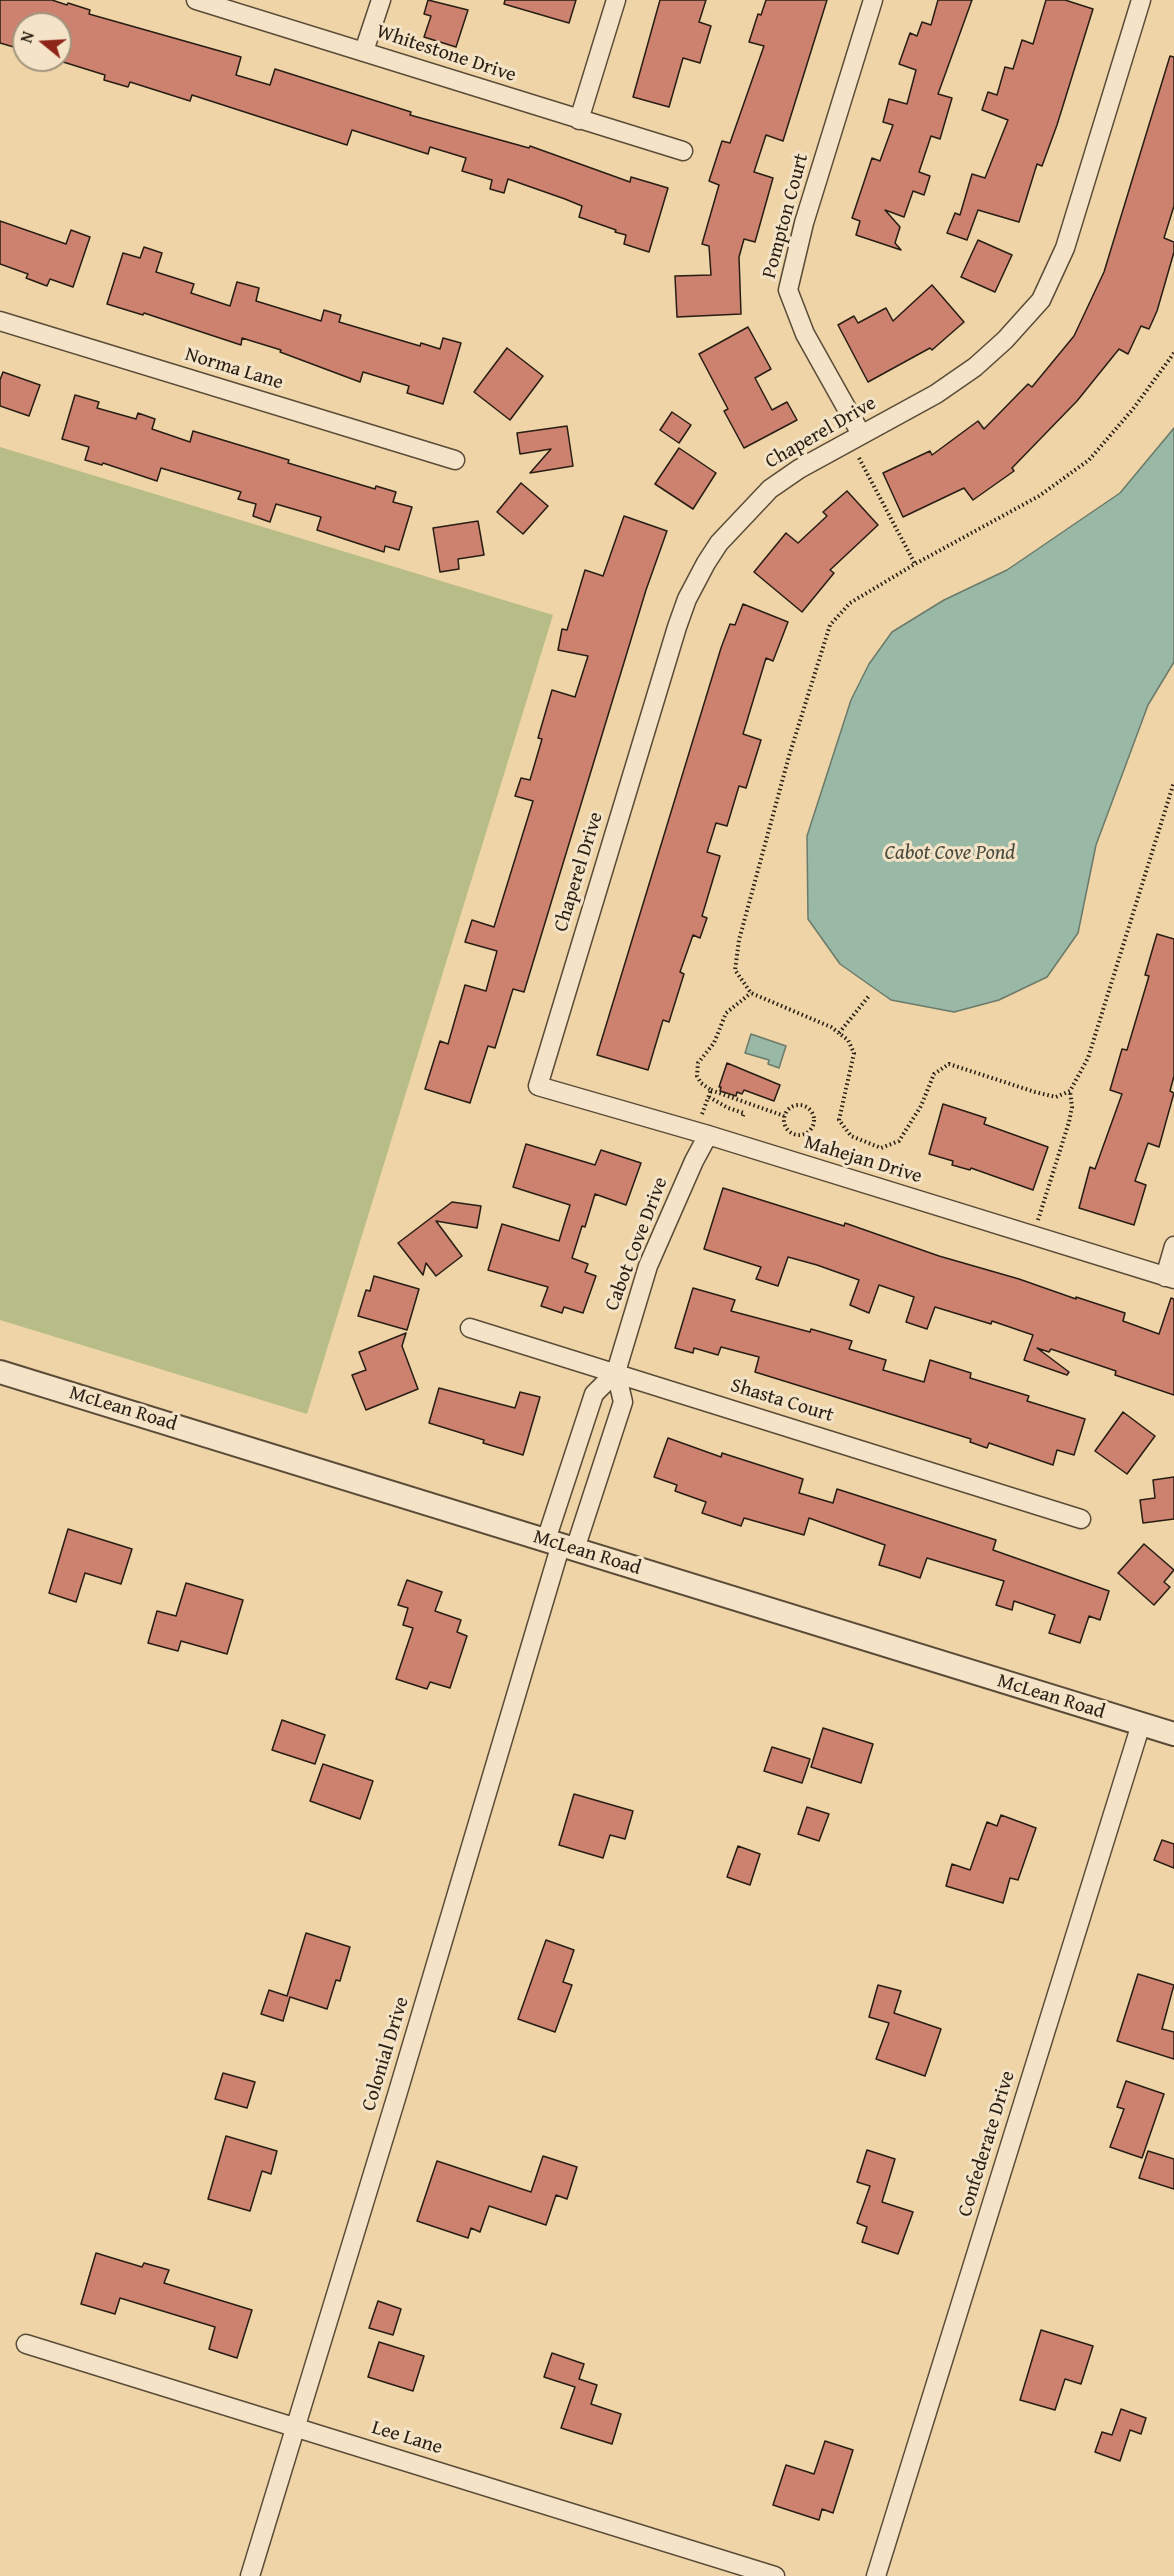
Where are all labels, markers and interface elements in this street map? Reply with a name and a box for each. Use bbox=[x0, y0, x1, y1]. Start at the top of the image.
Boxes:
north arrow bbox=[12, 12, 72, 72]
street label: Whitestone Drive bbox=[373, 20, 519, 88]
text: N bbox=[14, 28, 40, 46]
street label: Pompton Court bbox=[758, 151, 814, 281]
street label: Norma Lane bbox=[182, 343, 286, 395]
street label: Chaperel Drive bbox=[761, 392, 881, 474]
street label: Chaperel Drive bbox=[549, 809, 609, 935]
water label: Cabot Cove Pond bbox=[885, 841, 1015, 867]
street label: Mahejan Drive bbox=[801, 1131, 925, 1189]
street label: Cabot Cove Drive bbox=[601, 1174, 673, 1314]
street label: Shasta Court bbox=[728, 1374, 836, 1428]
street label: McLean Road bbox=[66, 1381, 180, 1437]
street label: McLean Road bbox=[530, 1525, 644, 1581]
street label: McLean Road bbox=[994, 1669, 1108, 1725]
street label: Colonial Drive bbox=[357, 1994, 415, 2114]
street label: Confederate Drive bbox=[953, 2068, 1021, 2220]
street label: Lee Lane bbox=[369, 2416, 445, 2460]

